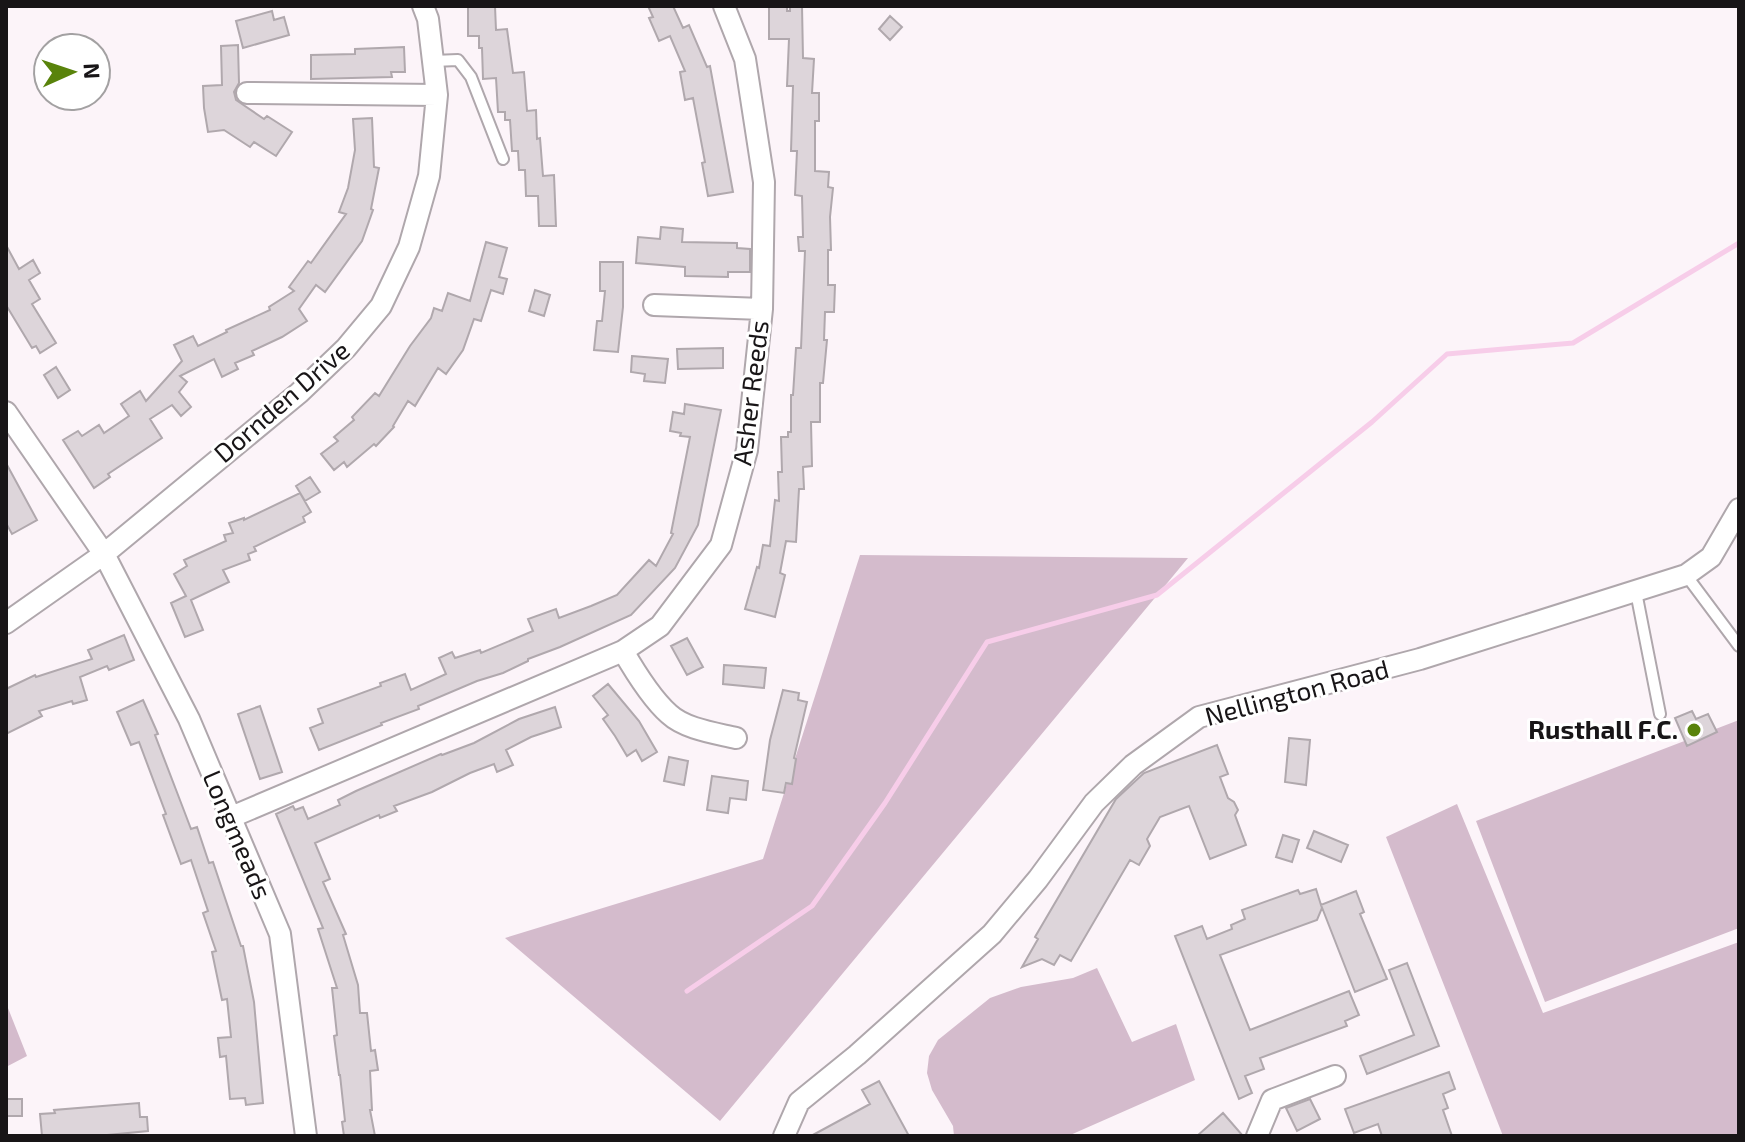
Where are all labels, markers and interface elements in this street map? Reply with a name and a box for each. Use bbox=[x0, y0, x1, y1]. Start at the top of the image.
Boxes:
north arrow bbox=[32, 32, 112, 112]
text: N bbox=[80, 62, 106, 80]
street label: Asher Reeds bbox=[725, 318, 774, 467]
street label: Dornden Drive bbox=[207, 334, 355, 468]
street label: Nellington Road bbox=[1201, 652, 1392, 731]
place label: Rusthall F.C. bbox=[1528, 713, 1678, 744]
marker: Rusthall F.C. bbox=[1685, 721, 1703, 739]
street label: Longmeads bbox=[197, 765, 279, 903]

